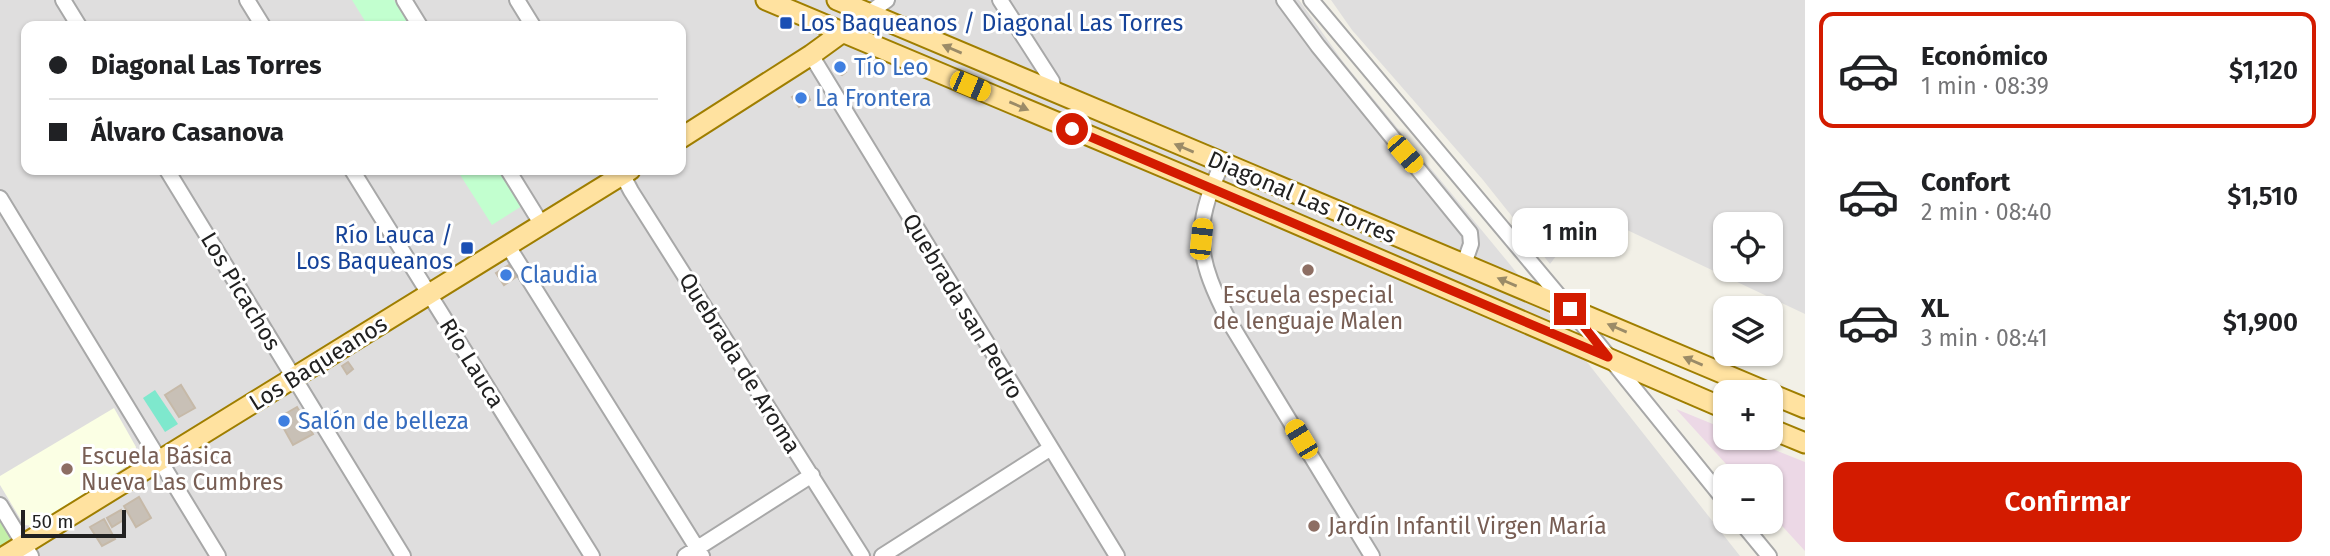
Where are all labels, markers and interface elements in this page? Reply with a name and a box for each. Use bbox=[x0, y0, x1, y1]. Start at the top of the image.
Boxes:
place label: Los Baqueanos / Diagonal Las Torres bbox=[800, 9, 1183, 37]
marker: Los Baqueanos / Diagonal Las Torres bbox=[778, 15, 794, 31]
icon: car bbox=[1837, 39, 1900, 102]
text: Económico bbox=[1921, 41, 2048, 72]
one-way arrow bbox=[942, 43, 962, 55]
text: Diagonal Las Torres bbox=[91, 50, 322, 81]
place label: Tío Leo bbox=[854, 53, 929, 81]
text: $1,120 bbox=[2229, 55, 2298, 86]
marker: Tío Leo bbox=[832, 59, 848, 75]
car bbox=[947, 68, 994, 104]
text: 1 min · 08:39 bbox=[1921, 72, 2049, 100]
place label: La Frontera bbox=[815, 84, 932, 112]
marker: La Frontera bbox=[793, 90, 809, 106]
one-way arrow bbox=[1008, 101, 1029, 112]
route start bbox=[1056, 113, 1088, 145]
text: Álvaro Casanova bbox=[91, 117, 284, 148]
car bbox=[1384, 131, 1427, 177]
one-way arrow bbox=[1173, 142, 1194, 153]
street label: Diagonal Las Torres bbox=[1204, 145, 1400, 249]
icon: car bbox=[1837, 165, 1900, 228]
text: Confort bbox=[1921, 167, 2010, 198]
text: $1,510 bbox=[2227, 181, 2298, 212]
text: 2 min · 08:40 bbox=[1921, 198, 2052, 226]
street label: Quebrada san Pedro bbox=[897, 208, 1029, 404]
callout: 1 min bbox=[1512, 208, 1628, 256]
map controls bbox=[1713, 212, 1783, 534]
button: locate bbox=[1713, 212, 1783, 282]
car bbox=[1189, 217, 1214, 261]
text: 1 min bbox=[1542, 218, 1598, 246]
place label: Río Lauca / Los Baqueanos bbox=[296, 221, 453, 275]
street label: Los Picachos bbox=[195, 227, 287, 355]
marker: Río Lauca / Los Baqueanos bbox=[459, 240, 475, 256]
place label: Claudia bbox=[520, 261, 598, 289]
marker: Escuela especial de lenguaje Malen bbox=[1300, 262, 1316, 278]
marker: Claudia bbox=[498, 267, 514, 283]
street label: Quebrada de Aroma bbox=[673, 267, 807, 459]
one-way arrow bbox=[1496, 277, 1517, 288]
place label: Escuela especial de lenguaje Malen bbox=[1213, 281, 1403, 335]
icon: car bbox=[1837, 291, 1900, 354]
route end bbox=[1554, 293, 1586, 325]
text: XL bbox=[1921, 293, 1949, 324]
button: layers bbox=[1713, 296, 1783, 366]
text: $1,900 bbox=[2223, 307, 2298, 338]
street label: Los Baqueanos bbox=[244, 309, 392, 417]
street label: Río Lauca bbox=[434, 313, 510, 413]
one-way arrow bbox=[1606, 323, 1627, 334]
text: 3 min · 08:41 bbox=[1921, 324, 2048, 352]
one-way arrow bbox=[1682, 355, 1703, 366]
button: + bbox=[1713, 380, 1783, 450]
place label: Salón de belleza bbox=[298, 407, 469, 435]
marker: Salón de belleza bbox=[276, 413, 292, 429]
car bbox=[1282, 416, 1321, 462]
place label: Escuela Básica Nueva Las Cumbres bbox=[81, 442, 283, 496]
marker: Escuela Básica Nueva Las Cumbres bbox=[59, 461, 75, 477]
button: Confirmar bbox=[1833, 462, 2302, 542]
button: − bbox=[1713, 464, 1783, 534]
scale bar bbox=[21, 507, 126, 539]
text: 50 m bbox=[32, 510, 73, 533]
place label: Jardín Infantil Virgen María bbox=[1328, 512, 1607, 540]
marker: Jardín Infantil Virgen María bbox=[1306, 518, 1322, 534]

